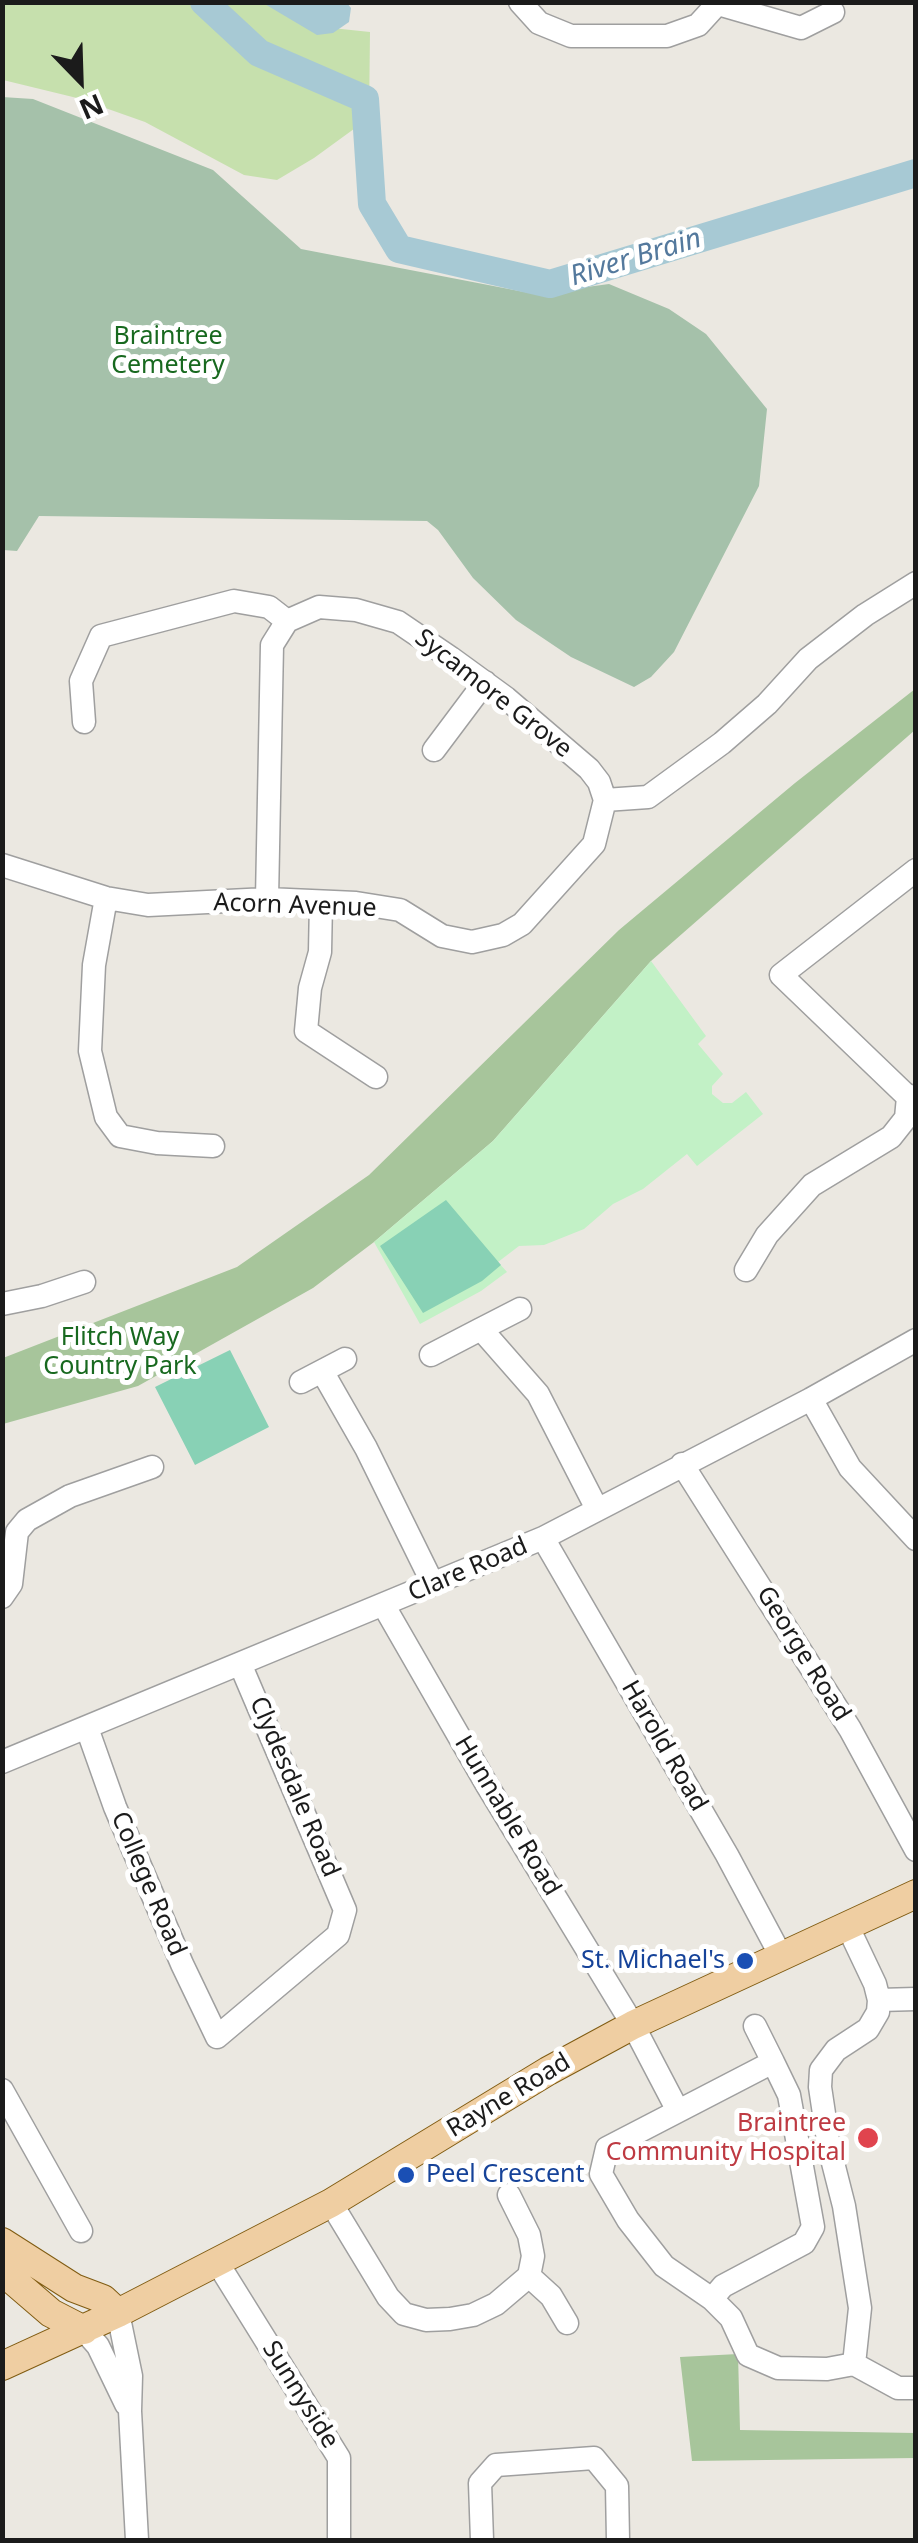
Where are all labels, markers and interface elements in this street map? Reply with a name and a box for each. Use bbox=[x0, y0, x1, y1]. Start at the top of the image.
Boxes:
north arrow bbox=[30, 30, 130, 130]
text: N bbox=[74, 86, 110, 130]
water label: River Brain bbox=[566, 222, 706, 294]
park label: Braintree Cemetery bbox=[111, 322, 225, 381]
street label: Sycamore Grove bbox=[409, 623, 577, 765]
street label: Acorn Avenue bbox=[213, 888, 377, 924]
park label: Flitch Way Country Park bbox=[43, 1323, 197, 1382]
street label: Clare Road bbox=[404, 1531, 532, 1609]
street label: George Road bbox=[750, 1581, 856, 1727]
street label: Harold Road bbox=[615, 1675, 713, 1817]
street label: Clydesdale Road bbox=[242, 1692, 346, 1882]
street label: Hunnable Road bbox=[447, 1731, 567, 1901]
street label: College Road bbox=[104, 1807, 192, 1961]
place label: St. Michael's bbox=[581, 1946, 725, 1976]
marker: St. Michael's bbox=[734, 1950, 756, 1972]
street label: Rayne Road bbox=[442, 2047, 576, 2145]
place label: Braintree Community Hospital bbox=[606, 2109, 846, 2168]
marker: Braintree Community Hospital bbox=[855, 2125, 881, 2151]
place label: Peel Crescent bbox=[426, 2160, 585, 2190]
marker: Peel Crescent bbox=[395, 2164, 417, 2186]
street label: Sunnyside bbox=[255, 2336, 345, 2454]

